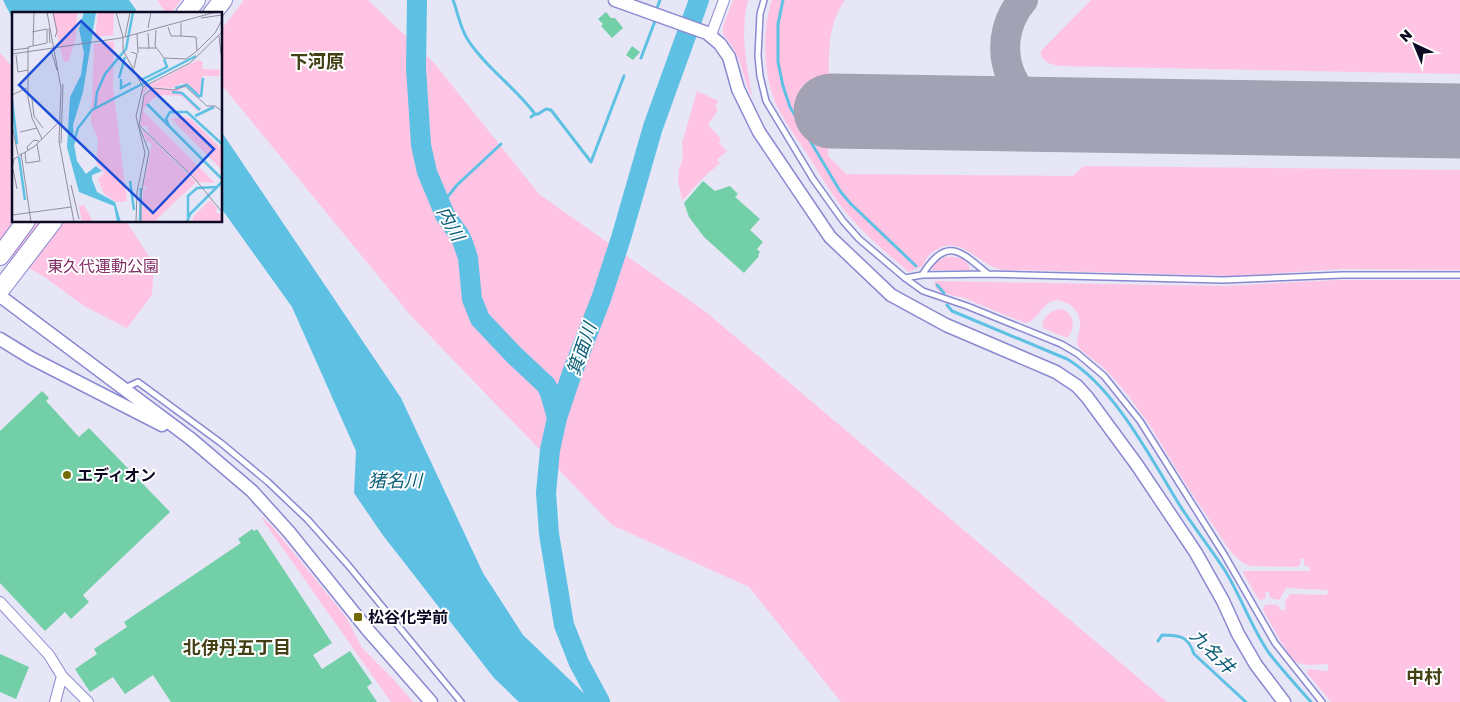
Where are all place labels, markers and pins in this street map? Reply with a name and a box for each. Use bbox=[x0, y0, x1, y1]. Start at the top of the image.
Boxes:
place label: エディオン bbox=[77, 465, 156, 485]
marker: エディオン bbox=[61, 469, 73, 481]
place label: 松谷化学前 bbox=[368, 607, 448, 627]
marker: 松谷化学前 bbox=[352, 611, 364, 623]

